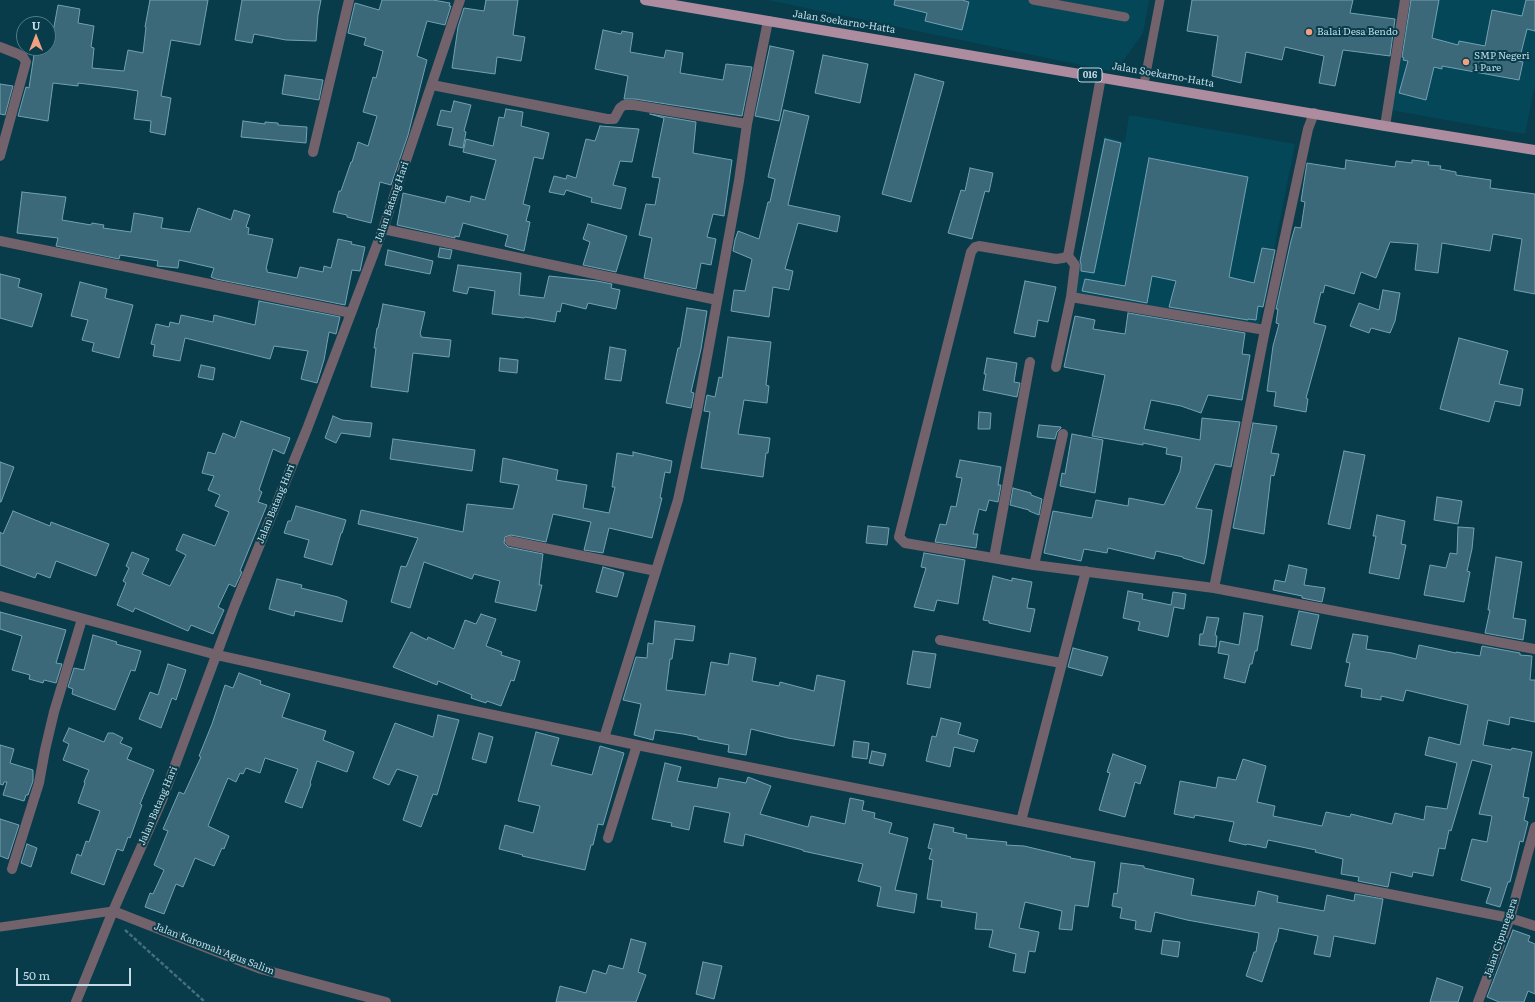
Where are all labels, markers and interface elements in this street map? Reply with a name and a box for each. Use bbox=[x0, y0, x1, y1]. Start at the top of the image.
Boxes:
street label: Jalan Soekarno-Hatta bbox=[792, 8, 896, 36]
north arrow bbox=[16, 16, 56, 56]
text: U bbox=[32, 17, 40, 33]
place label: Balai Desa Bendo bbox=[1317, 26, 1398, 38]
marker: Balai Desa Bendo bbox=[1304, 27, 1314, 37]
place label: SMP Negeri 1 Pare bbox=[1474, 50, 1529, 74]
marker: SMP Negeri 1 Pare bbox=[1461, 57, 1471, 67]
street label: Jalan Soekarno-Hatta bbox=[1111, 60, 1215, 90]
road number: 016 bbox=[1078, 68, 1102, 82]
street label: Jalan Batang Hari bbox=[373, 160, 411, 244]
street label: Jalan Batang Hari bbox=[255, 462, 297, 546]
street label: Jalan Batang Hari bbox=[136, 765, 180, 847]
street label: Jalan Cipunegara bbox=[1482, 897, 1520, 979]
street label: Jalan Karomah Agus Salim bbox=[152, 920, 276, 978]
scale bar bbox=[18, 960, 133, 986]
text: 50 m bbox=[23, 966, 50, 984]

